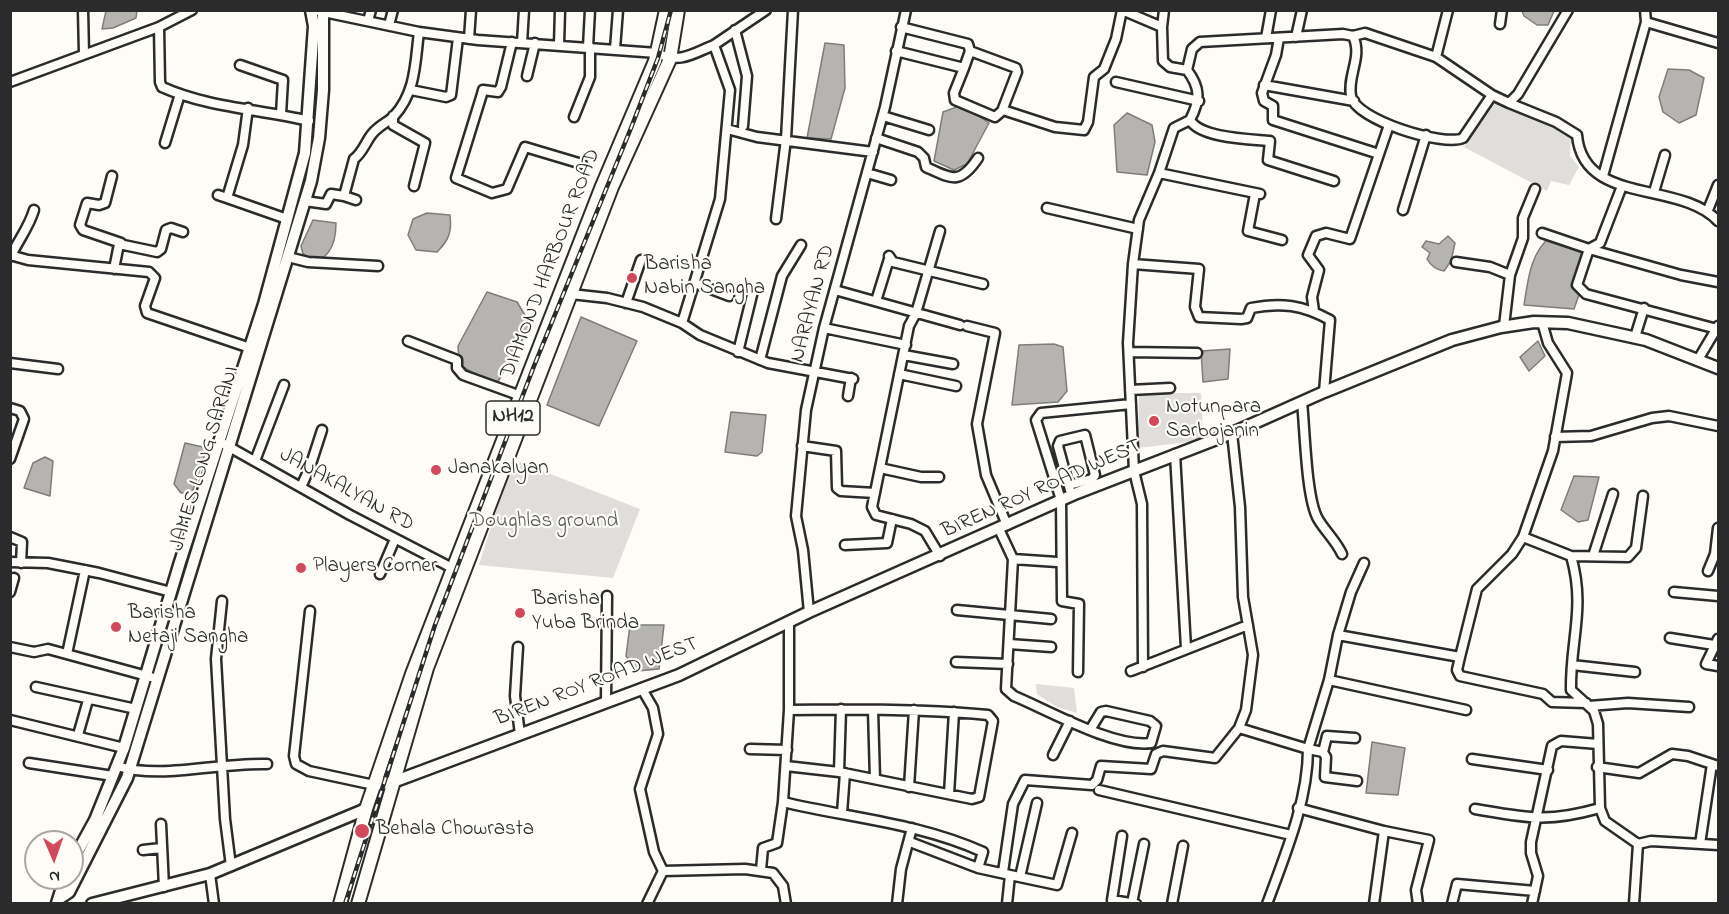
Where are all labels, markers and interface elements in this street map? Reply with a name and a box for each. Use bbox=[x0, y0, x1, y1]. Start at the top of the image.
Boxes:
street label: DIAMOND HARBOUR ROAD bbox=[497, 146, 607, 382]
street label: NARAYAN RD bbox=[786, 242, 842, 366]
place label: Barisha Nabin Sangha bbox=[644, 253, 765, 303]
marker: Barisha Nabin Sangha bbox=[625, 271, 639, 285]
street label: JAMES LONG SARANI bbox=[166, 364, 246, 554]
place label: Notunpara Sarbojanin bbox=[1166, 396, 1261, 446]
road number: NH12 bbox=[486, 401, 540, 435]
marker: Notunpara Sarbojanin bbox=[1147, 414, 1161, 428]
street label: BIREN ROY ROAD WEST bbox=[938, 435, 1146, 545]
street label: JANAKALYAN RD bbox=[274, 444, 418, 538]
place label: Janakalyan bbox=[448, 457, 549, 483]
marker: Janakalyan bbox=[429, 463, 443, 477]
park label: Doughlas ground bbox=[470, 510, 618, 536]
place label: Players Corner bbox=[313, 555, 438, 581]
marker: Players Corner bbox=[294, 561, 308, 575]
place label: Barisha Yuba Brinda bbox=[532, 588, 639, 638]
place label: Barisha Netaji Sangha bbox=[128, 602, 248, 652]
marker: Barisha Yuba Brinda bbox=[513, 606, 527, 620]
marker: Barisha Netaji Sangha bbox=[109, 620, 123, 634]
street label: BIREN ROY ROAD WEST bbox=[492, 633, 702, 733]
place label: Behala Chowrasta bbox=[376, 818, 534, 844]
marker: Behala Chowrasta bbox=[353, 822, 371, 840]
north arrow bbox=[24, 830, 84, 890]
text: N bbox=[49, 864, 60, 888]

